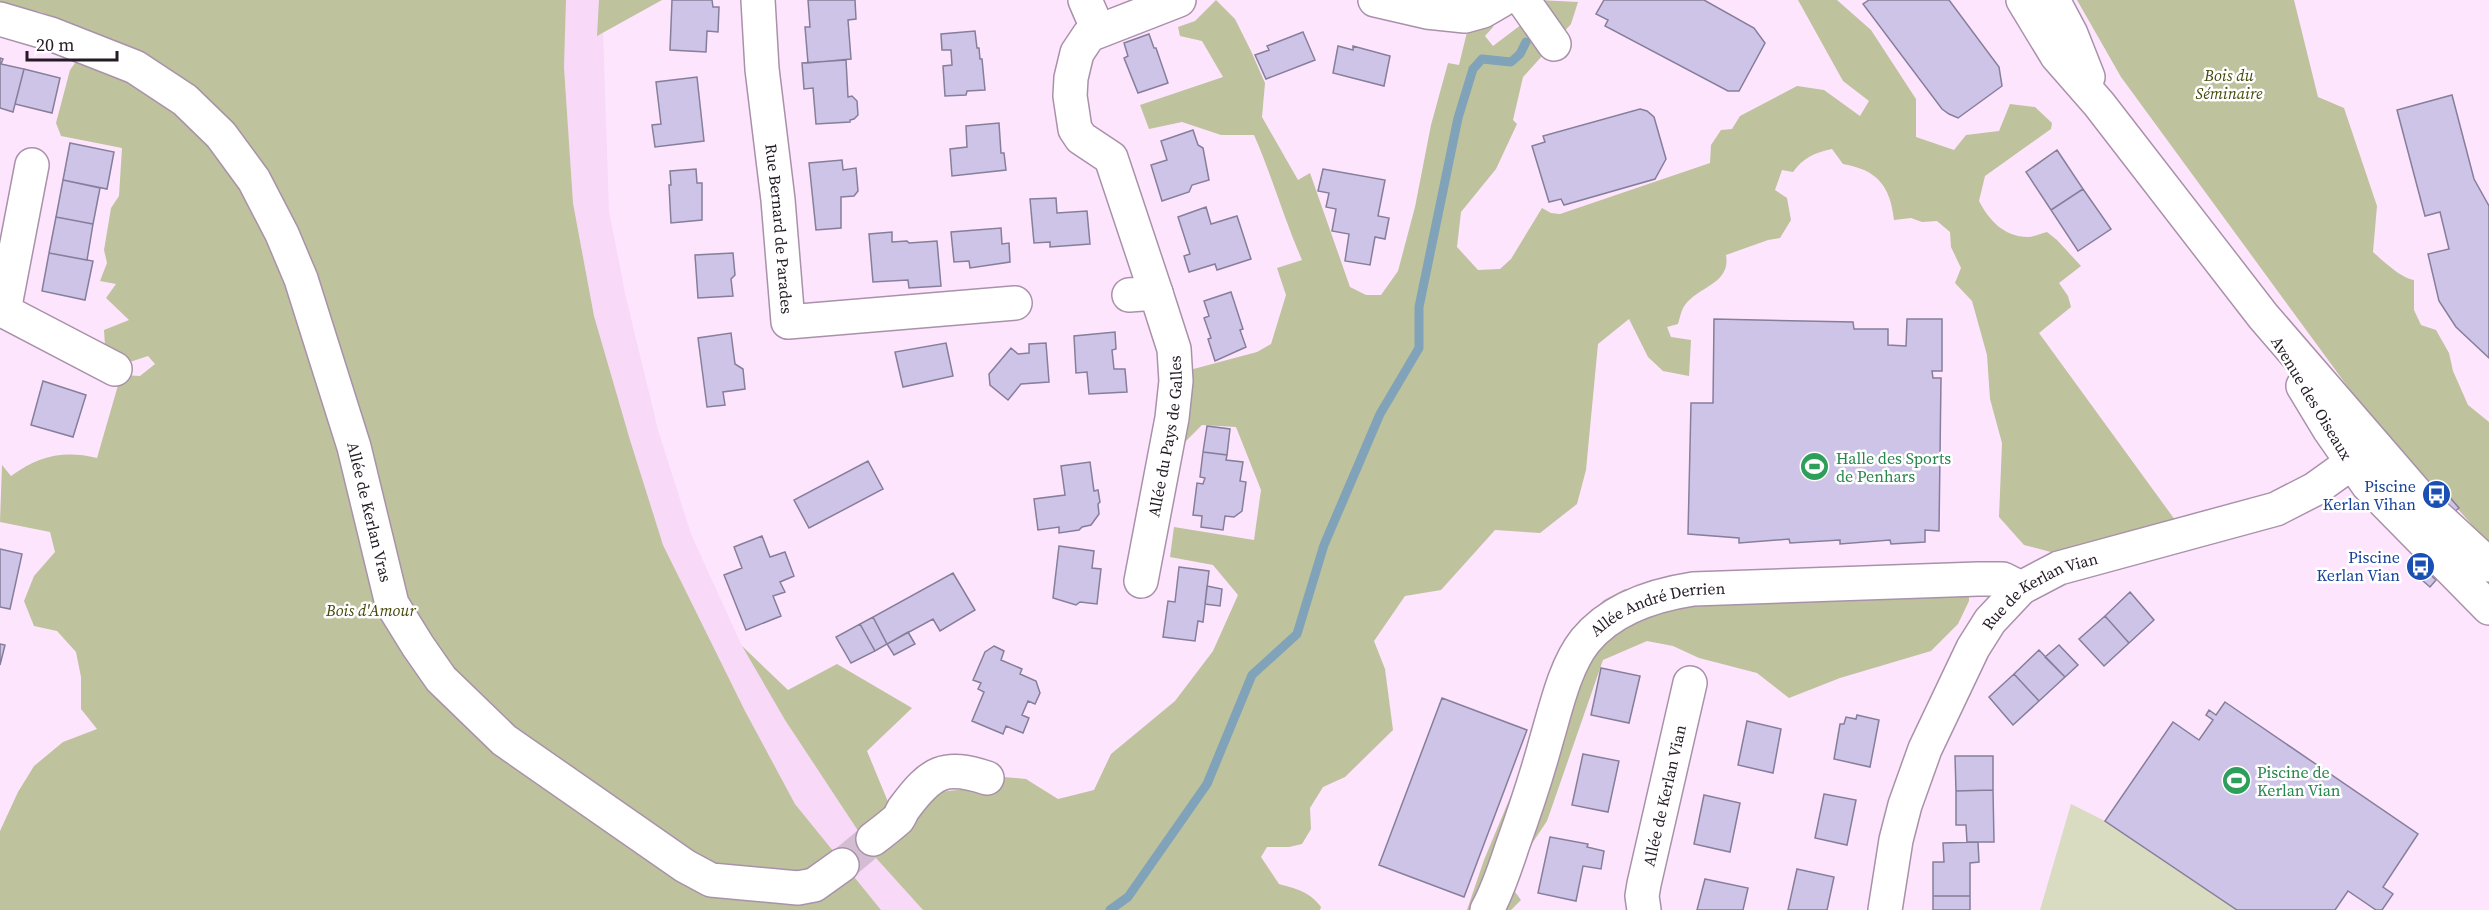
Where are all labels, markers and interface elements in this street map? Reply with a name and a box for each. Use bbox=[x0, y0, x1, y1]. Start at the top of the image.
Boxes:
scale bar bbox=[27, 24, 117, 62]
text: 20 m bbox=[36, 32, 74, 57]
park label: Bois du Séminaire bbox=[2196, 64, 2263, 104]
street label: Rue Bernard de Parades bbox=[760, 142, 798, 315]
street label: Avenue des Oiseaux bbox=[2266, 332, 2358, 465]
street label: Allée du Pays de Galles bbox=[1142, 355, 1187, 519]
street label: Allée de Kerlan Vras bbox=[342, 440, 397, 584]
place label: Halle des Sports de Penhars bbox=[1836, 447, 1951, 487]
sports icon: Halle des Sports de Penhars bbox=[1799, 451, 1831, 483]
place label: Piscine Kerlan Vihan bbox=[2323, 475, 2416, 515]
bus stop icon: Piscine Kerlan Vihan bbox=[2421, 479, 2453, 511]
place label: Piscine Kerlan Vian bbox=[2316, 546, 2400, 586]
street label: Rue de Kerlan Vian bbox=[1976, 547, 2100, 634]
bus stop icon: Piscine Kerlan Vian bbox=[2405, 550, 2437, 582]
street label: Allée André Derrien bbox=[1585, 577, 1726, 641]
park label: Bois d'Amour bbox=[325, 599, 416, 621]
street label: Allée de Kerlan Vian bbox=[1637, 722, 1691, 869]
place label: Piscine de Kerlan Vian bbox=[2257, 761, 2341, 801]
sports icon: Piscine de Kerlan Vian bbox=[2220, 765, 2252, 797]

